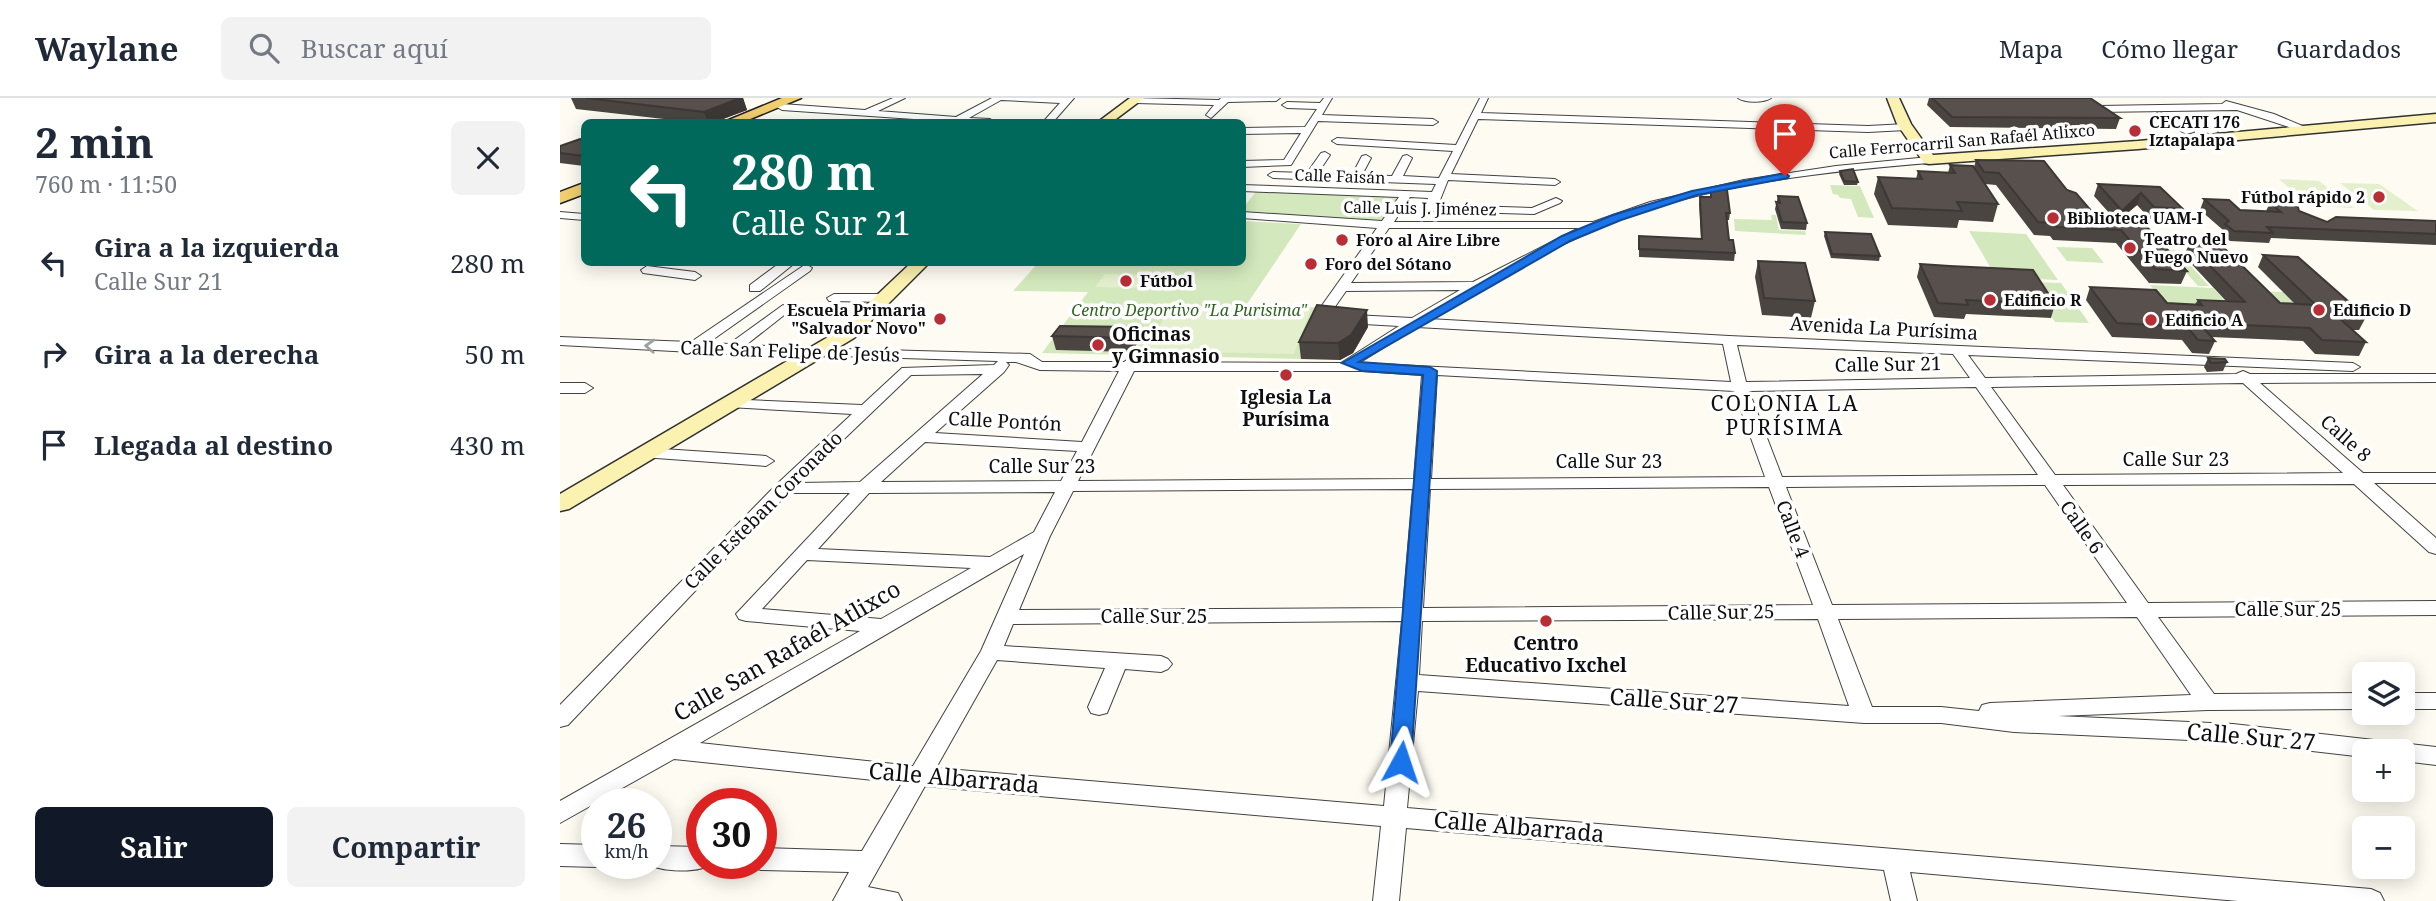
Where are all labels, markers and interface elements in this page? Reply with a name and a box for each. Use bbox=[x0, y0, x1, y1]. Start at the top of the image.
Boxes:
search box bbox=[221, 17, 711, 80]
text: Waylane bbox=[35, 26, 179, 71]
icon: search bbox=[245, 29, 283, 67]
text: Buscar aquí bbox=[301, 30, 448, 66]
text: Mapa bbox=[1999, 32, 2063, 65]
text: Cómo llegar bbox=[2101, 32, 2238, 65]
text: Guardados bbox=[2276, 32, 2401, 65]
pin bbox=[1755, 104, 1815, 176]
place label: CECATI 176 Iztapalapa bbox=[2149, 111, 2240, 151]
text: 2 min bbox=[35, 113, 154, 170]
icon: arrive bbox=[1766, 115, 1804, 153]
street label: Calle Ferrocarril San Rafaél Atlixco bbox=[1828, 118, 2096, 164]
button: close bbox=[451, 121, 525, 195]
marker: CECATI 176 Iztapalapa bbox=[2127, 123, 2143, 139]
text: 280 m bbox=[731, 138, 875, 204]
icon: left bbox=[616, 147, 707, 238]
street label: Calle Faisán bbox=[1294, 163, 1386, 189]
text: 760 m · 11:50 bbox=[35, 168, 177, 200]
place label: Fútbol rápido 2 bbox=[2241, 186, 2365, 208]
marker: Fútbol rápido 2 bbox=[2371, 189, 2387, 205]
street label: Calle Luis J. Jiménez bbox=[1343, 196, 1497, 220]
text: Calle Sur 21 bbox=[731, 201, 911, 244]
place label: Biblioteca UAM-I bbox=[2067, 207, 2203, 229]
marker: Biblioteca UAM-I bbox=[2045, 210, 2061, 226]
place label: Teatro del Fuego Nuevo bbox=[2144, 228, 2249, 268]
text: Gira a la izquierda bbox=[94, 229, 340, 265]
place label: Foro al Aire Libre bbox=[1356, 229, 1500, 251]
marker: Foro al Aire Libre bbox=[1334, 232, 1350, 248]
marker: Teatro del Fuego Nuevo bbox=[2122, 240, 2138, 256]
icon: left bbox=[35, 244, 73, 282]
text: 280 m bbox=[450, 245, 525, 281]
place label: Foro del Sótano bbox=[1325, 253, 1452, 275]
marker: Foro del Sótano bbox=[1303, 256, 1319, 272]
text: Calle Sur 21 bbox=[94, 265, 223, 297]
place label: Fútbol bbox=[1140, 270, 1193, 292]
marker: Fútbol bbox=[1118, 273, 1134, 289]
place label: Edificio R bbox=[2004, 289, 2082, 311]
marker: Edificio R bbox=[1982, 292, 1998, 308]
place label: Escuela Primaria "Salvador Novo" bbox=[787, 299, 926, 339]
park label: Centro Deportivo "La Purisima" bbox=[1071, 299, 1308, 321]
place label: Edificio D bbox=[2333, 299, 2411, 321]
marker: Edificio D bbox=[2311, 302, 2327, 318]
place label: Edificio A bbox=[2165, 309, 2244, 331]
street label: Avenida La Purísima bbox=[1789, 310, 1979, 346]
marker: Escuela Primaria "Salvador Novo" bbox=[932, 311, 948, 327]
marker: Edificio A bbox=[2143, 312, 2159, 328]
place label: Oficinas y Gimnasio bbox=[1112, 321, 1220, 369]
street label: Calle San Felipe de Jesús bbox=[680, 334, 900, 368]
icon: right bbox=[35, 335, 73, 373]
text: Gira a la derecha bbox=[94, 336, 319, 372]
text: 50 m bbox=[465, 336, 525, 372]
marker: Oficinas y Gimnasio bbox=[1090, 337, 1106, 353]
one-way arrow bbox=[644, 339, 655, 354]
street label: Calle Sur 21 bbox=[1834, 350, 1942, 378]
marker: Iglesia La Purísima bbox=[1278, 367, 1294, 383]
place label: Iglesia La Purísima bbox=[1240, 384, 1332, 432]
district label: COLONIA LA PURÍSIMA bbox=[1710, 389, 1860, 441]
street label: Calle Pontón bbox=[947, 405, 1063, 437]
street label: Calle 8 bbox=[2315, 408, 2377, 468]
street label: Calle Esteban Coronado bbox=[678, 425, 848, 595]
icon: arrive bbox=[35, 426, 73, 464]
text: Llegada al destino bbox=[94, 427, 333, 463]
text: 430 m bbox=[450, 427, 525, 463]
street label: Calle Sur 23 bbox=[2123, 446, 2229, 472]
street label: Calle Sur 23 bbox=[1556, 448, 1662, 474]
street label: Calle Sur 23 bbox=[989, 453, 1095, 479]
street label: Calle 6 bbox=[2054, 495, 2110, 559]
street label: Calle 4 bbox=[1770, 496, 1816, 562]
street label: Calle San Rafaél Atlixco bbox=[667, 572, 906, 728]
street label: Calle Sur 25 bbox=[2235, 596, 2341, 622]
street label: Calle Sur 25 bbox=[1667, 598, 1775, 626]
street label: Calle Sur 25 bbox=[1101, 603, 1207, 629]
marker: Centro Educativo Ixchel bbox=[1538, 613, 1554, 629]
place label: Centro Educativo Ixchel bbox=[1465, 630, 1627, 678]
map controls bbox=[2352, 662, 2415, 879]
button: layers bbox=[2352, 662, 2415, 725]
street label: Calle Sur 27 bbox=[1608, 680, 1740, 720]
street label: Calle Sur 27 bbox=[2185, 714, 2317, 758]
position arrow bbox=[1364, 725, 1438, 799]
button: + bbox=[2352, 739, 2415, 802]
street label: Calle Albarrada bbox=[867, 754, 1041, 800]
speed limit sign: 30 bbox=[686, 788, 777, 879]
text: 26 bbox=[607, 801, 646, 848]
street label: Calle Albarrada bbox=[1432, 803, 1606, 849]
button: Salir bbox=[35, 807, 273, 887]
button: Compartir bbox=[287, 807, 525, 887]
button: − bbox=[2352, 816, 2415, 879]
text: km/h bbox=[604, 839, 649, 863]

